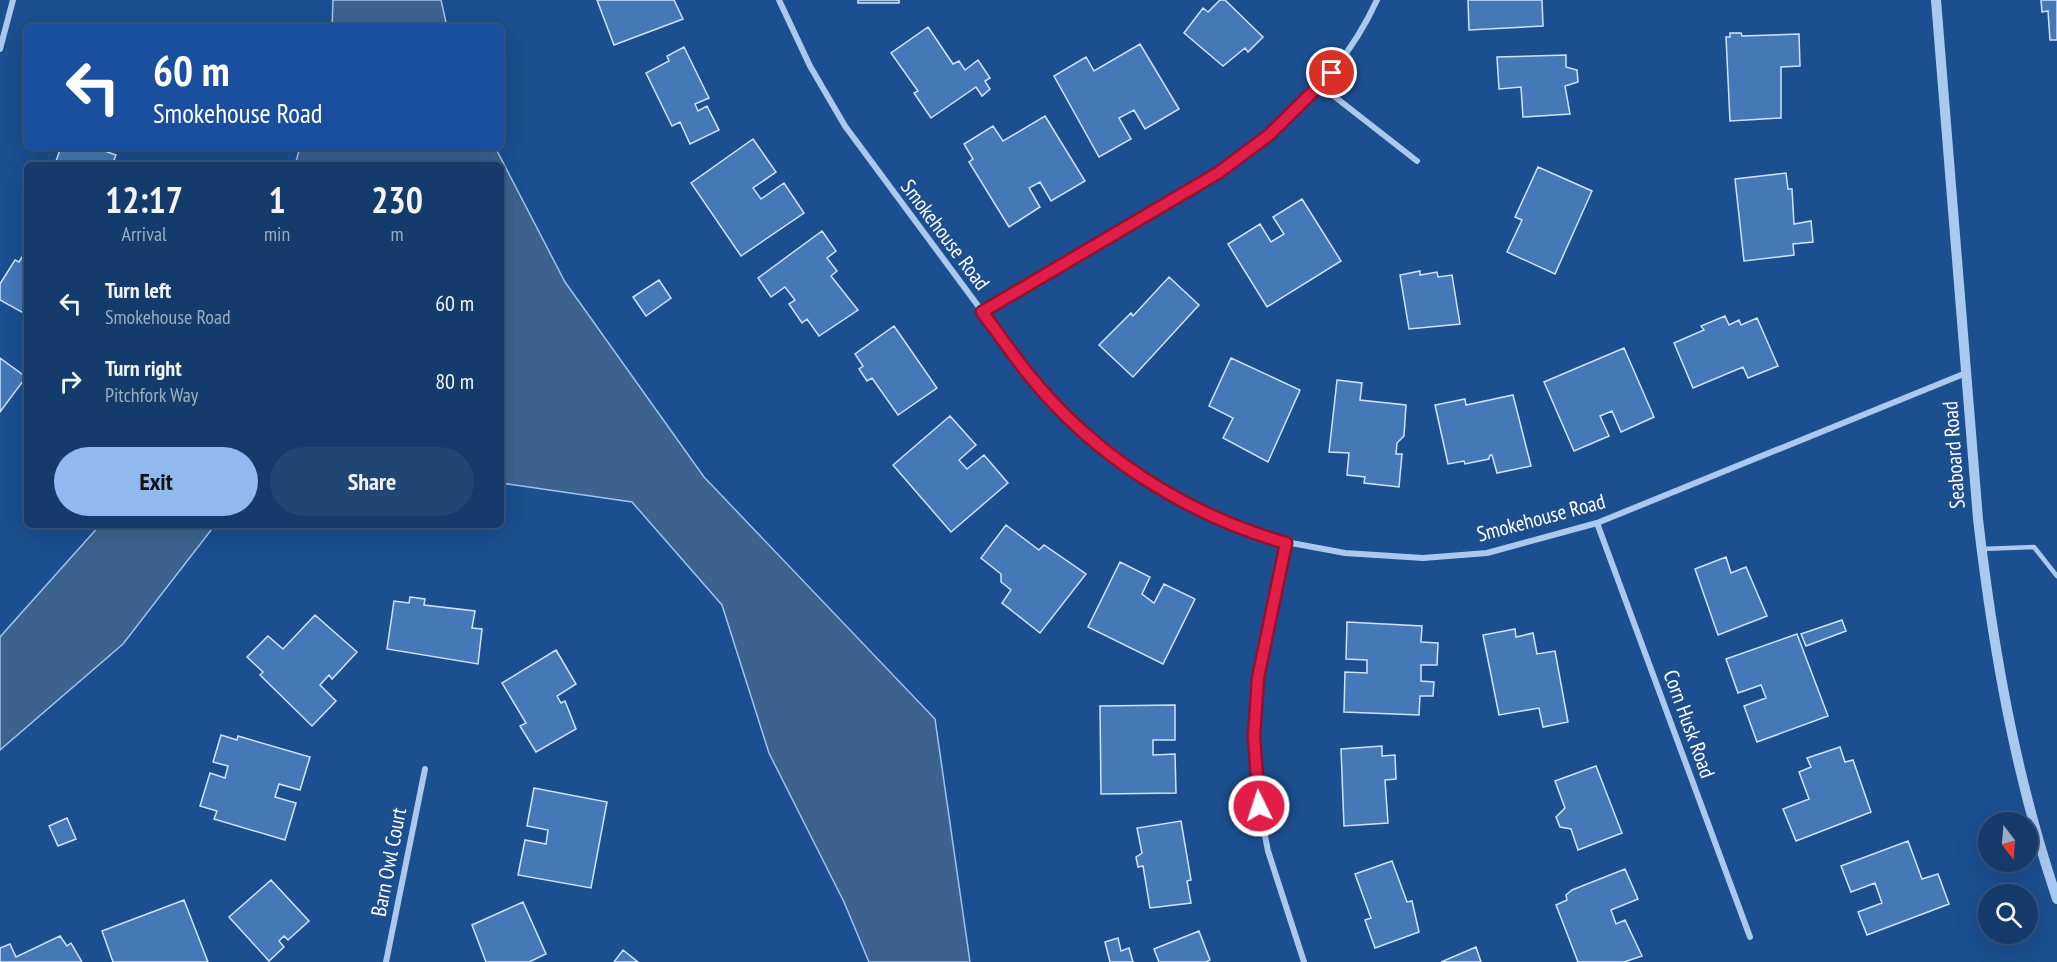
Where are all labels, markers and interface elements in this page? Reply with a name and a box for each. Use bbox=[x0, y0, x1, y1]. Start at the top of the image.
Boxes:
text: 60 m bbox=[153, 43, 230, 98]
pin bbox=[1306, 47, 1357, 98]
icon: left bbox=[54, 48, 132, 126]
icon: arrive bbox=[1315, 56, 1348, 89]
text: Smokehouse Road bbox=[153, 96, 322, 130]
street label: Smokehouse Road bbox=[895, 174, 996, 295]
text: 12:17 bbox=[105, 176, 183, 223]
text: 1 bbox=[268, 176, 286, 223]
text: 230 bbox=[371, 176, 423, 223]
text: Arrival bbox=[121, 221, 167, 247]
text: min bbox=[264, 221, 290, 247]
text: m bbox=[391, 221, 404, 247]
text: Turn left bbox=[105, 276, 171, 304]
icon: left bbox=[54, 287, 87, 320]
text: 60 m bbox=[435, 289, 474, 317]
text: Smokehouse Road bbox=[105, 304, 231, 330]
text: Turn right bbox=[105, 354, 182, 382]
icon: right bbox=[54, 365, 87, 398]
text: 80 m bbox=[435, 367, 474, 395]
text: Pitchfork Way bbox=[105, 382, 198, 408]
street label: Seaboard Road bbox=[1936, 400, 1971, 510]
button: Exit bbox=[54, 447, 258, 516]
button: Share bbox=[270, 447, 474, 516]
street label: Smokehouse Road bbox=[1474, 487, 1608, 548]
street label: Corn Husk Road bbox=[1657, 666, 1721, 782]
position arrow bbox=[1227, 774, 1291, 838]
street label: Barn Owl Court bbox=[365, 805, 412, 919]
north arrow bbox=[1978, 812, 2038, 872]
map controls bbox=[1978, 812, 2038, 944]
button: search bbox=[1978, 884, 2038, 944]

